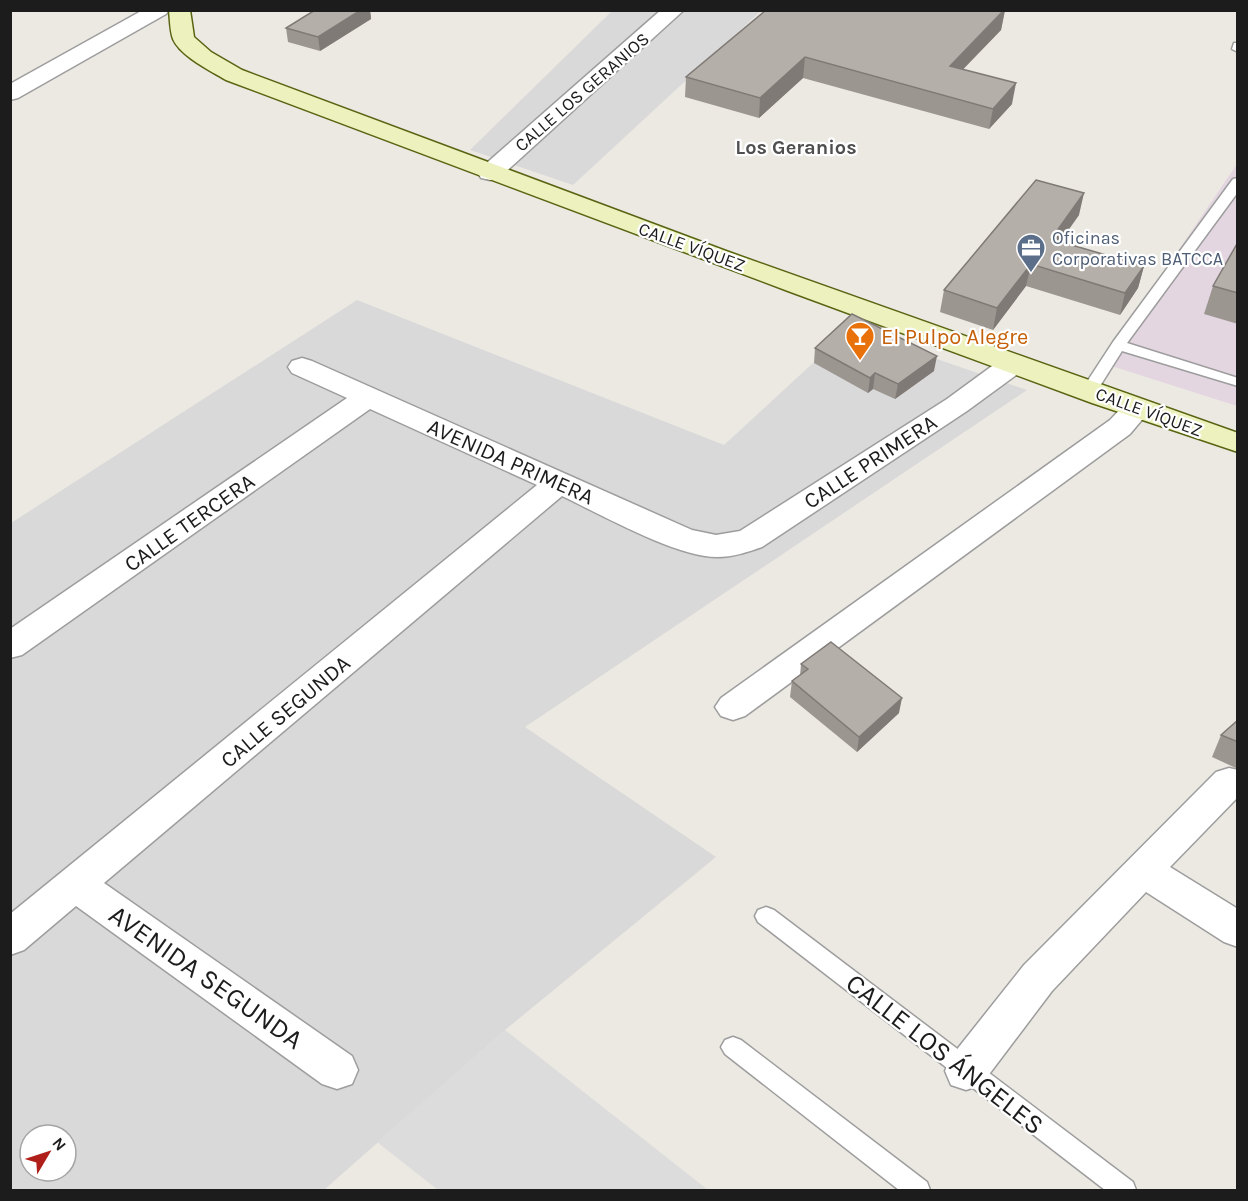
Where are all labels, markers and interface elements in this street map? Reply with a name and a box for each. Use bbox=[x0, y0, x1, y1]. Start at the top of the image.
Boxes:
street label: CALLE LOS GERANIOS bbox=[510, 28, 654, 156]
district label: Los Geranios bbox=[735, 136, 857, 159]
street label: CALLE VÍQUEZ bbox=[636, 217, 749, 276]
place label: Oficinas Corporativas BATCCA bbox=[1052, 227, 1223, 270]
office icon: Oficinas Corporativas BATCCA bbox=[1015, 232, 1047, 274]
bar icon: El Pulpo Alegre bbox=[844, 320, 876, 362]
place label: El Pulpo Alegre bbox=[881, 324, 1028, 350]
street label: CALLE VÍQUEZ bbox=[1093, 382, 1206, 441]
street label: CALLE PRIMERA bbox=[799, 409, 942, 514]
street label: AVENIDA PRIMERA bbox=[423, 414, 598, 510]
street label: CALLE TERCERA bbox=[119, 468, 260, 577]
street label: CALLE SEGUNDA bbox=[216, 650, 356, 773]
street label: AVENIDA SEGUNDA bbox=[103, 898, 309, 1056]
street label: CALLE LOS ÁNGELES bbox=[840, 967, 1050, 1141]
north arrow bbox=[18, 1123, 78, 1183]
text: N bbox=[48, 1133, 70, 1154]

